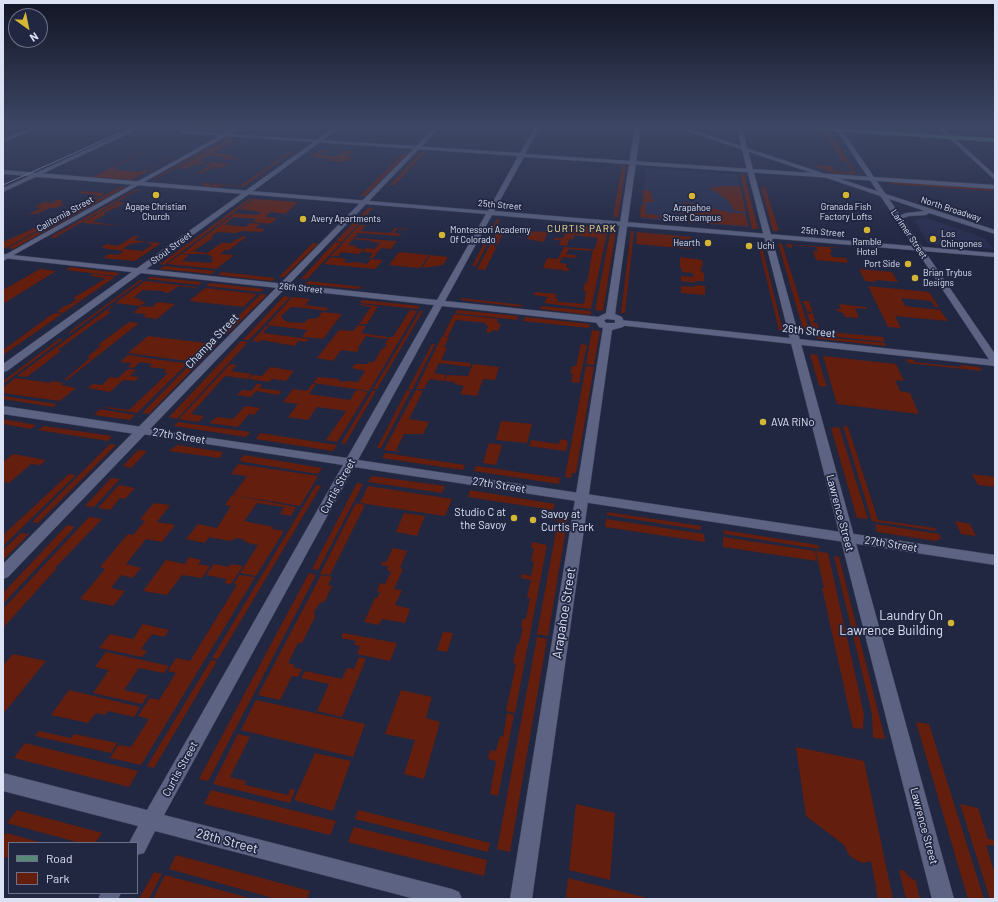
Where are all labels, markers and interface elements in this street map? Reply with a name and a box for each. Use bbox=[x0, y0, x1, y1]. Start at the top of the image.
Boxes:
north arrow bbox=[8, 8, 48, 48]
text: N bbox=[28, 30, 41, 45]
marker: Agape Christian Church bbox=[151, 190, 161, 200]
marker: Granada Fish Factory Lofts bbox=[841, 190, 851, 200]
marker: Arapahoe Street Campus bbox=[687, 191, 697, 201]
street label: California Street bbox=[35, 194, 95, 234]
street label: North Broadway bbox=[920, 194, 982, 224]
street label: 25th Street bbox=[478, 198, 522, 212]
place label: Agape Christian Church bbox=[125, 202, 187, 223]
place label: Granada Fish Factory Lofts bbox=[820, 202, 872, 223]
place label: Arapahoe Street Campus bbox=[663, 203, 721, 224]
street label: Larimer Street bbox=[889, 207, 929, 261]
marker: Avery Apartments bbox=[298, 214, 308, 224]
place label: Avery Apartments bbox=[311, 214, 381, 224]
district label: CURTIS PARK bbox=[547, 223, 617, 235]
place label: Montessori Academy Of Colorado bbox=[450, 225, 531, 246]
street label: 25th Street bbox=[801, 225, 845, 239]
marker: Ramble Hotel bbox=[862, 225, 872, 235]
place label: Los Chingones bbox=[941, 229, 982, 250]
street label: Stout Street bbox=[149, 230, 193, 266]
marker: Montessori Academy Of Colorado bbox=[437, 230, 447, 240]
marker: Los Chingones bbox=[928, 234, 938, 244]
place label: Ramble Hotel bbox=[852, 237, 882, 258]
place label: Hearth bbox=[673, 238, 700, 248]
marker: Hearth bbox=[703, 238, 713, 248]
marker: Uchi bbox=[744, 241, 754, 251]
place label: Uchi bbox=[757, 241, 775, 251]
place label: Port Side bbox=[864, 259, 900, 269]
marker: Port Side bbox=[903, 259, 913, 269]
place label: Brian Trybus Designs bbox=[923, 268, 972, 289]
marker: Brian Trybus Designs bbox=[910, 273, 920, 283]
street label: 26th Street bbox=[279, 280, 323, 296]
street label: Champa Street bbox=[183, 311, 241, 371]
street label: 26th Street bbox=[782, 322, 836, 340]
place label: AVA RiNo bbox=[771, 415, 814, 429]
marker: AVA RiNo bbox=[758, 417, 768, 427]
street label: 27th Street bbox=[152, 425, 206, 447]
street label: Curtis Street bbox=[317, 456, 359, 516]
street label: Lawrence Street bbox=[823, 473, 857, 553]
street label: 27th Street bbox=[472, 474, 526, 496]
place label: Studio C at the Savoy bbox=[454, 505, 506, 531]
place label: Savoy at Curtis Park bbox=[541, 507, 594, 533]
marker: Studio C at the Savoy bbox=[509, 513, 519, 523]
marker: Savoy at Curtis Park bbox=[528, 515, 538, 525]
street label: 27th Street bbox=[864, 533, 918, 555]
street label: Arapahoe Street bbox=[549, 566, 579, 660]
place label: Laundry On Lawrence Building bbox=[839, 608, 943, 639]
marker: Laundry On Lawrence Building bbox=[946, 618, 956, 628]
street label: Curtis Street bbox=[159, 739, 201, 799]
street label: Lawrence Street bbox=[907, 786, 941, 866]
street label: 28th Street bbox=[194, 825, 260, 857]
legend bbox=[8, 842, 138, 894]
text: Road bbox=[46, 851, 73, 865]
text: Park bbox=[46, 871, 70, 885]

